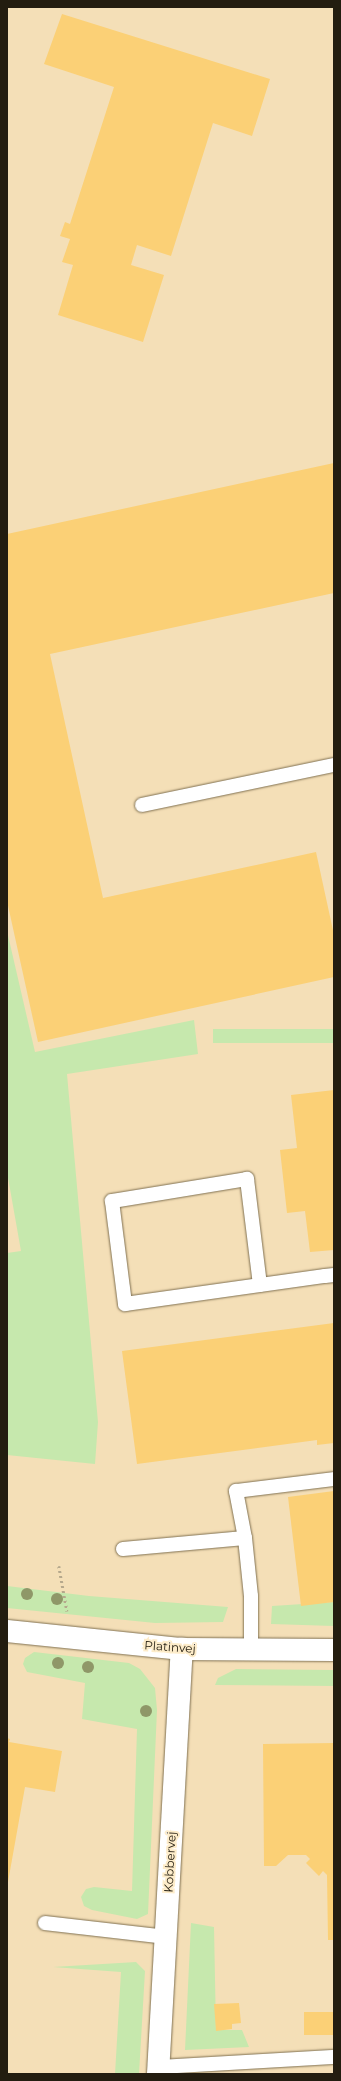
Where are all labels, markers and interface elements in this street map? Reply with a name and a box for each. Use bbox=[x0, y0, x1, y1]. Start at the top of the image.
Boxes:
street label: Platinvej bbox=[144, 1638, 196, 1656]
street label: Kobbervej bbox=[161, 1831, 179, 1893]

